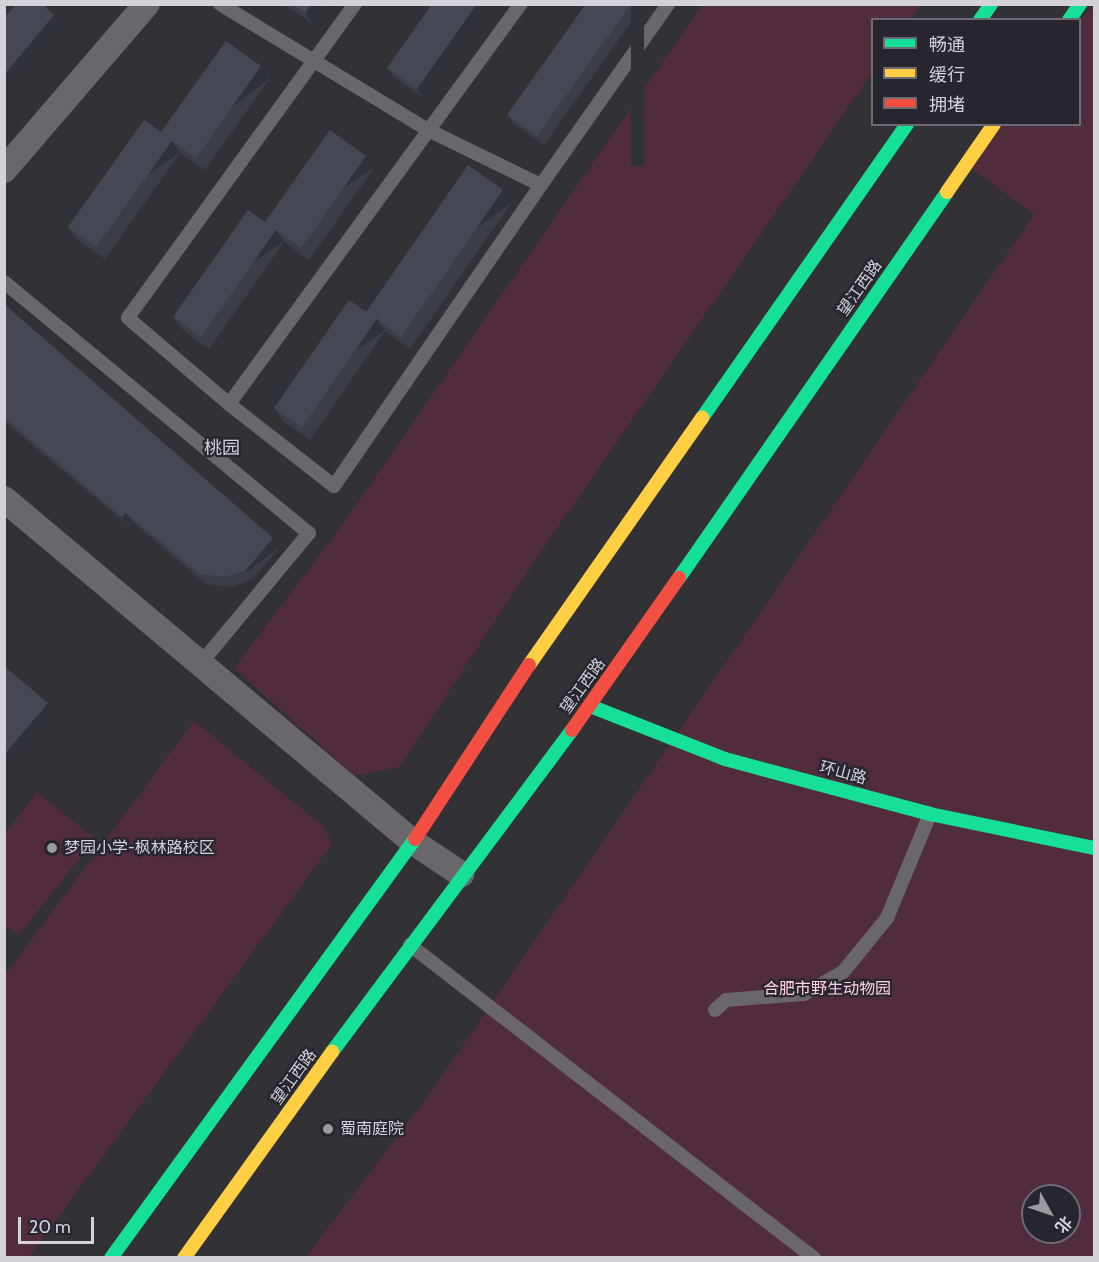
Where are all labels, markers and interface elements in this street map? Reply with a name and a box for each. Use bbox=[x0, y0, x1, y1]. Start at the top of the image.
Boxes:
legend bbox=[871, 18, 1081, 126]
text: 畅通 bbox=[929, 34, 965, 56]
text: 缓行 bbox=[929, 64, 965, 86]
text: 拥堵 bbox=[929, 94, 965, 116]
street label: 望江西路 bbox=[834, 256, 886, 320]
district label: 桃园 bbox=[204, 437, 240, 459]
street label: 望江西路 bbox=[556, 654, 610, 718]
street label: 环山路 bbox=[817, 758, 869, 788]
place label: 梦园小学-枫林路校区 bbox=[64, 838, 215, 858]
marker: 梦园小学-枫林路校区 bbox=[45, 841, 59, 855]
park label: 合肥市野生动物园 bbox=[763, 979, 891, 999]
street label: 望江西路 bbox=[267, 1045, 321, 1109]
place label: 蜀南庭院 bbox=[340, 1119, 404, 1139]
marker: 蜀南庭院 bbox=[321, 1122, 335, 1136]
north arrow bbox=[1021, 1184, 1081, 1244]
scale bar bbox=[21, 1205, 98, 1243]
text: 北 bbox=[1051, 1212, 1076, 1237]
text: 20 m bbox=[29, 1216, 71, 1238]

